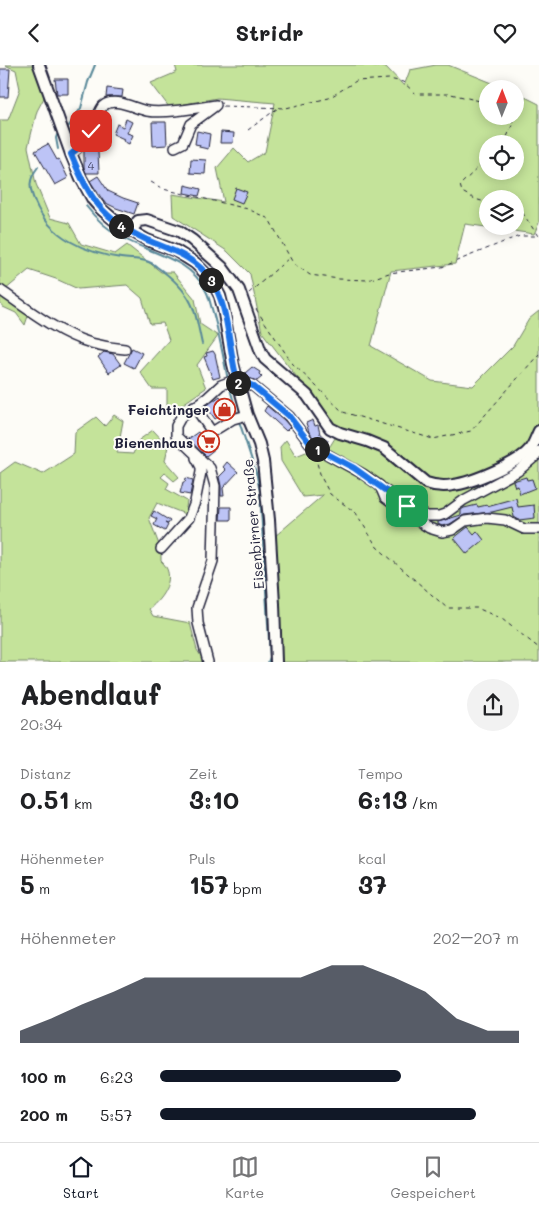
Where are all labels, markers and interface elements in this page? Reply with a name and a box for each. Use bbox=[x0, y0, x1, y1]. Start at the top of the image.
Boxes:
text: Stridr bbox=[236, 18, 303, 47]
icon: back bbox=[20, 19, 48, 47]
icon: heart bbox=[491, 19, 519, 47]
north arrow bbox=[479, 80, 524, 125]
map controls bbox=[479, 80, 524, 235]
pin bbox=[70, 110, 112, 152]
icon: check bbox=[77, 117, 105, 145]
button: locate bbox=[479, 135, 524, 180]
house number: 4 bbox=[88, 158, 95, 173]
button: layers bbox=[479, 190, 524, 235]
pin: 4 bbox=[108, 213, 134, 239]
text: 4 bbox=[117, 217, 126, 236]
pin: 3 bbox=[198, 267, 224, 293]
text: 3 bbox=[207, 271, 216, 290]
pin: 2 bbox=[226, 371, 250, 395]
text: 2 bbox=[235, 374, 242, 393]
shop icon: Feichtinger bbox=[213, 397, 237, 421]
place label: Feichtinger bbox=[127, 400, 209, 419]
supermarket icon: Bienenhaus bbox=[197, 430, 221, 454]
place label: Bienenhaus bbox=[114, 433, 193, 452]
pin: 1 bbox=[304, 437, 330, 461]
text: 1 bbox=[314, 440, 321, 459]
street label: Eisenbirner Straße bbox=[238, 458, 268, 590]
pin bbox=[386, 485, 428, 527]
icon: arrive bbox=[393, 492, 421, 520]
text: Abendlauf bbox=[20, 676, 161, 712]
button: share bbox=[467, 679, 519, 731]
text: 20:34 bbox=[20, 713, 63, 734]
text: Distanz bbox=[20, 764, 71, 783]
text: Zeit bbox=[189, 764, 218, 783]
text: Tempo bbox=[358, 764, 403, 783]
text: 0.51 bbox=[20, 783, 69, 815]
text: 3:10 bbox=[189, 783, 239, 815]
text: 6:13 bbox=[358, 783, 407, 815]
text: km bbox=[69, 794, 93, 813]
text: /km bbox=[407, 794, 438, 813]
text: Höhenmeter bbox=[20, 849, 104, 868]
text: Puls bbox=[189, 849, 216, 868]
text: kcal bbox=[358, 849, 386, 868]
text: 5 bbox=[20, 868, 35, 900]
text: 157 bbox=[189, 868, 229, 900]
text: 37 bbox=[358, 868, 387, 900]
text: m bbox=[35, 879, 50, 898]
text: bpm bbox=[229, 879, 262, 898]
text: Höhenmeter bbox=[20, 927, 116, 948]
text: 202–207 m bbox=[433, 927, 519, 948]
text: 100 m bbox=[20, 1066, 66, 1087]
text: 6:23 bbox=[100, 1066, 133, 1087]
text: 200 m bbox=[20, 1104, 68, 1125]
text: 5:57 bbox=[100, 1104, 133, 1125]
tab: Start bbox=[63, 1153, 99, 1202]
tab: Karte bbox=[225, 1153, 264, 1202]
tab: Gespeichert bbox=[390, 1153, 476, 1202]

